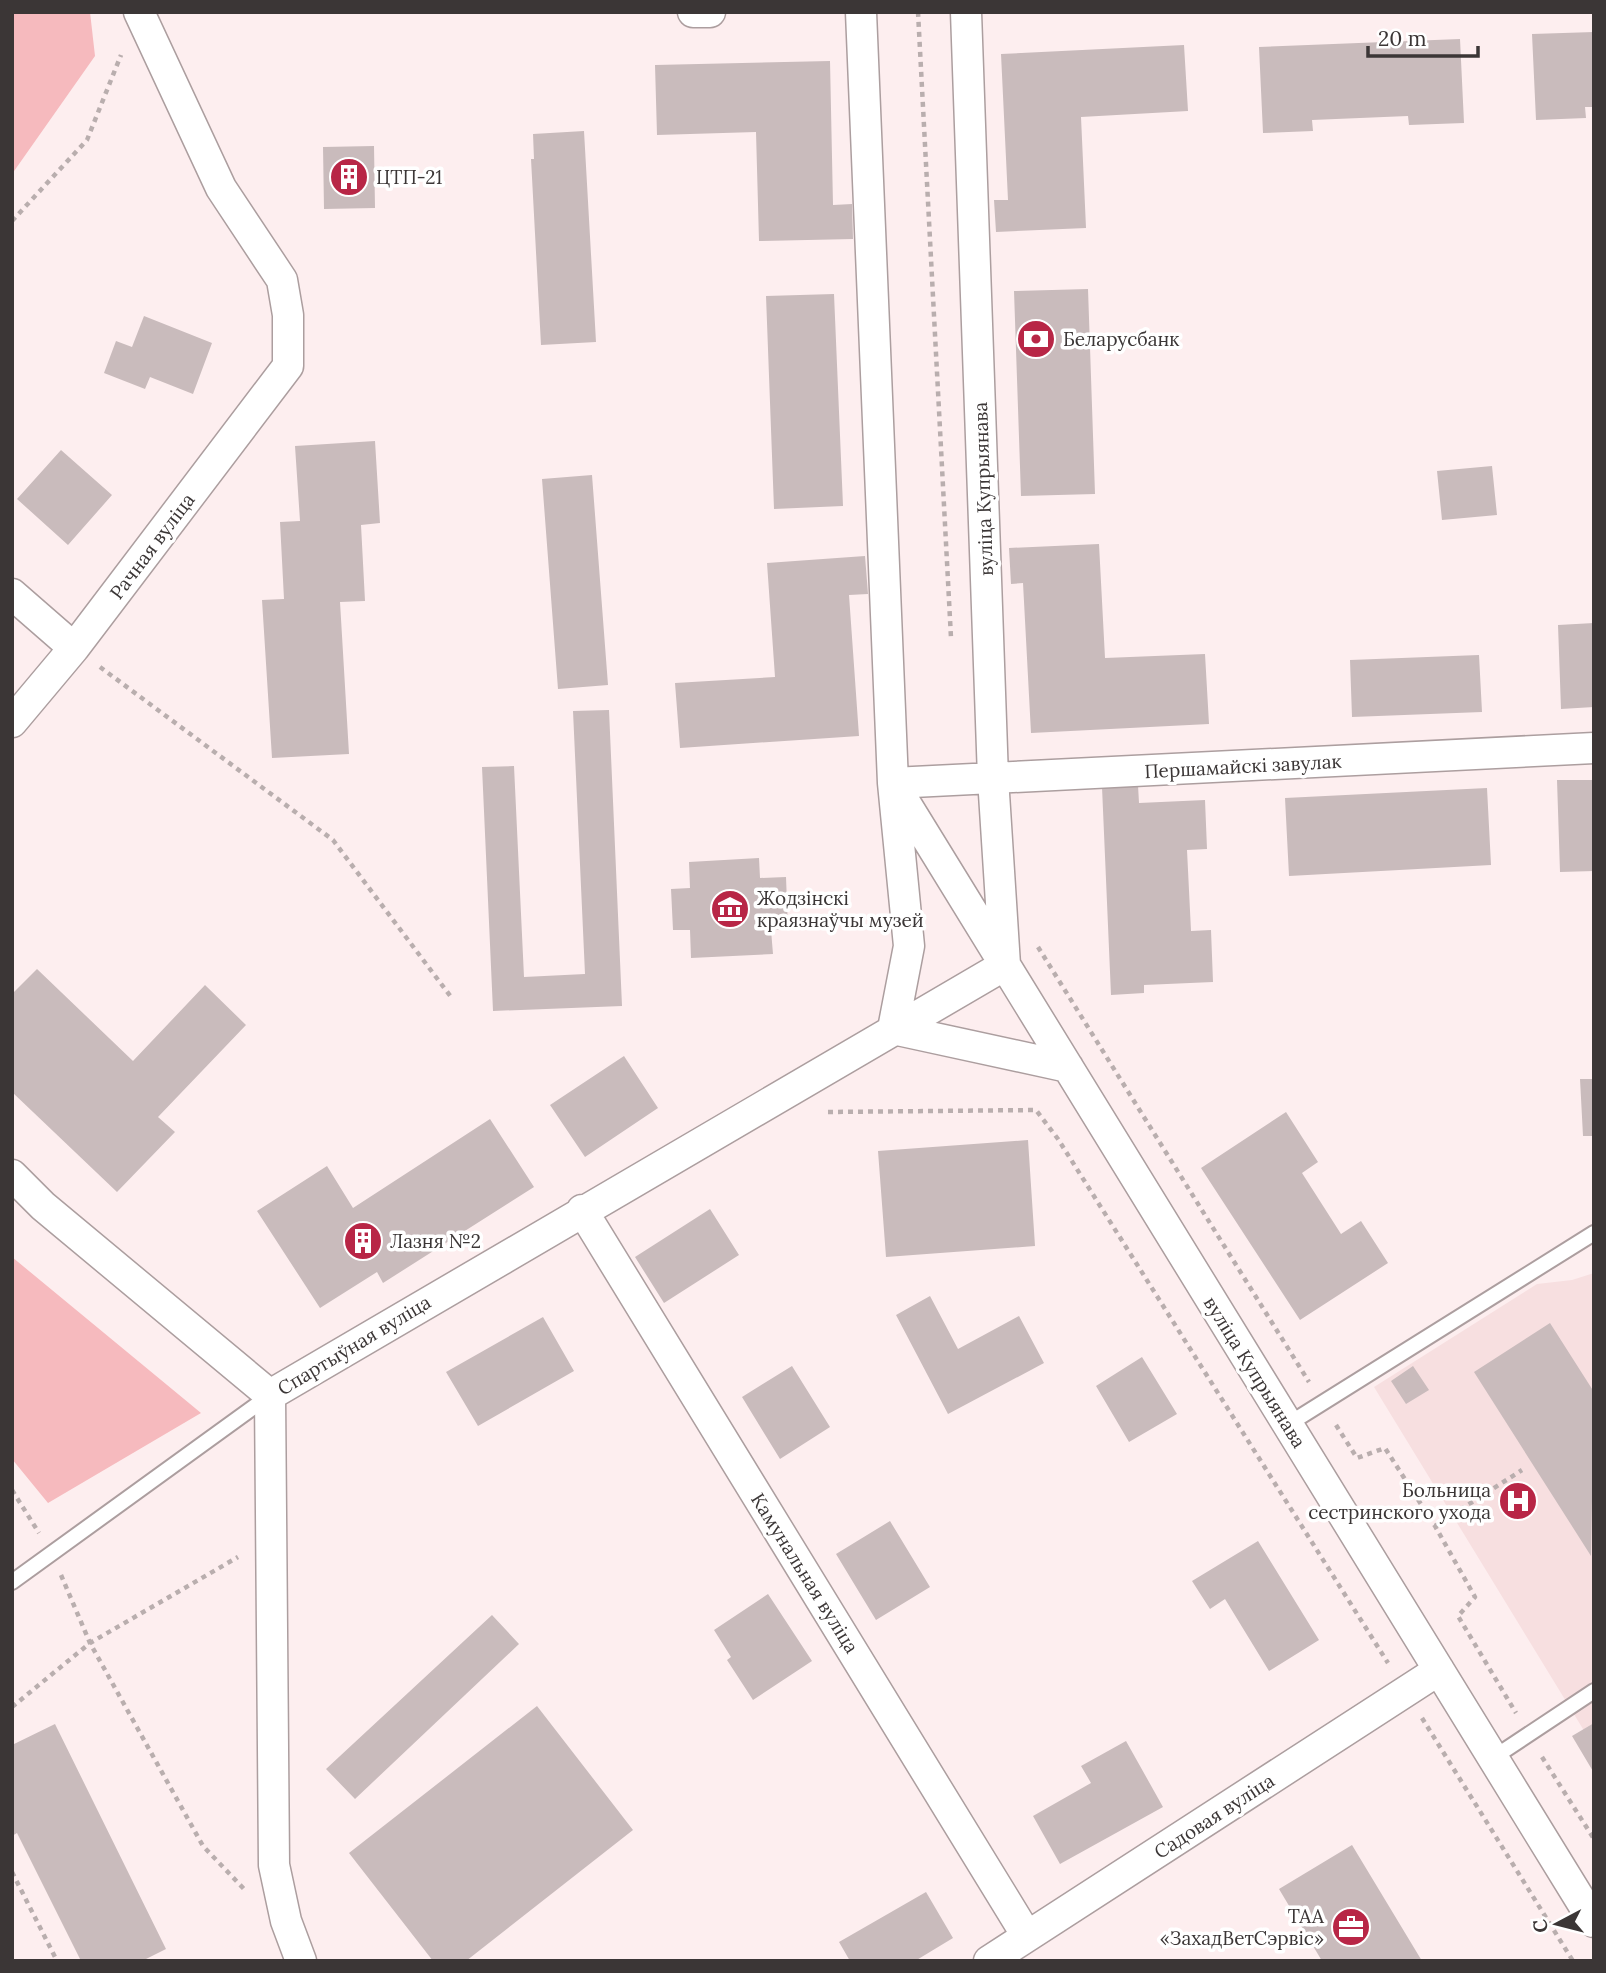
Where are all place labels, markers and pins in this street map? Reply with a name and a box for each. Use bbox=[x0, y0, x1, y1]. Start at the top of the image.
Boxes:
building icon: ЦТП-21 bbox=[328, 156, 370, 198]
place label: ЦТП-21 bbox=[376, 165, 442, 189]
bank icon: Беларусбанк bbox=[1015, 318, 1057, 360]
place label: Беларусбанк bbox=[1063, 327, 1180, 351]
place label: Жодзінскі краязнаўчы музей bbox=[757, 886, 924, 932]
museum icon: Жодзінскі краязнаўчы музей bbox=[709, 888, 751, 930]
building icon: Лазня №2 bbox=[342, 1220, 384, 1262]
place label: Лазня №2 bbox=[390, 1229, 481, 1253]
place label: Больница сестринского ухода bbox=[1308, 1478, 1491, 1524]
hospital icon: Больница сестринского ухода bbox=[1497, 1480, 1539, 1522]
place label: ТАА «ЗахадВетСэрвіс» bbox=[1160, 1904, 1325, 1950]
office icon: ТАА «ЗахадВетСэрвіс» bbox=[1330, 1906, 1372, 1948]

